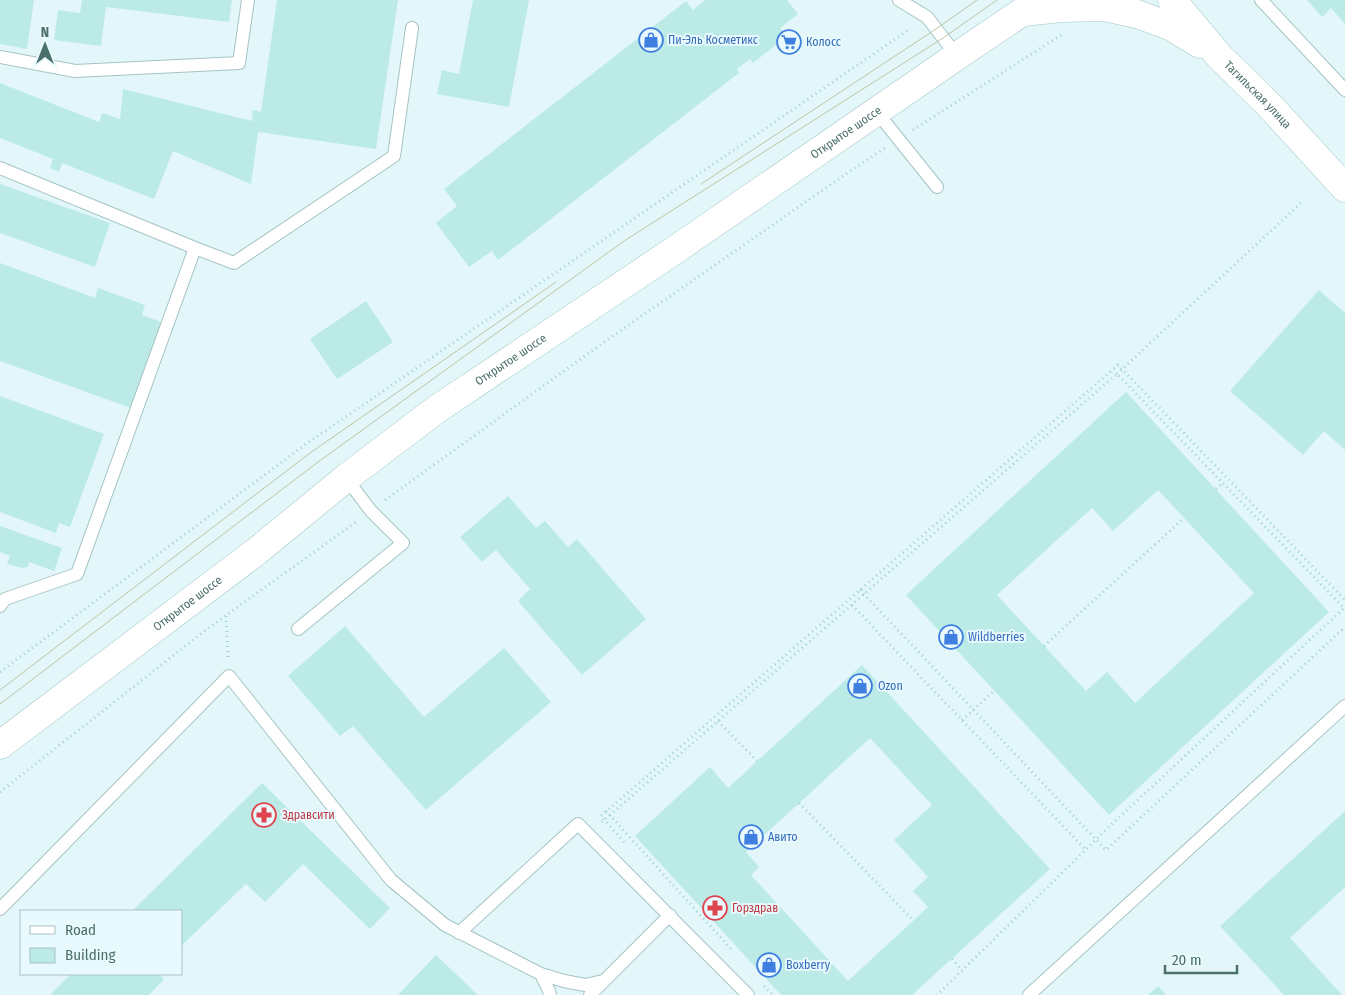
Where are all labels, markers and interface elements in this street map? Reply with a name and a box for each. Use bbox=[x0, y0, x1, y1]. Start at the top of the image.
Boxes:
north arrow bbox=[20, 20, 70, 70]
text: N bbox=[41, 24, 49, 41]
shop icon: Пи-Эль Косметикс bbox=[638, 27, 664, 53]
supermarket icon: Колосс bbox=[776, 29, 802, 55]
place label: Пи-Эль Косметикс bbox=[668, 33, 758, 47]
place label: Колосс bbox=[806, 35, 841, 49]
street label: Тагильская улица bbox=[1221, 58, 1294, 132]
street label: Открытое шоссе bbox=[808, 103, 884, 162]
street label: Открытое шоссе bbox=[472, 331, 549, 389]
street label: Открытое шоссе bbox=[150, 573, 225, 634]
shop icon: Wildberries bbox=[938, 624, 964, 650]
place label: Wildberries bbox=[968, 630, 1024, 644]
shop icon: Ozon bbox=[847, 673, 873, 699]
place label: Ozon bbox=[878, 679, 903, 693]
pharmacy icon: Здравсити bbox=[251, 802, 277, 828]
place label: Здравсити bbox=[282, 808, 335, 822]
shop icon: Авито bbox=[738, 824, 764, 850]
place label: Авито bbox=[768, 830, 798, 844]
pharmacy icon: Горздрав bbox=[702, 895, 728, 921]
place label: Горздрав bbox=[732, 901, 778, 915]
legend bbox=[20, 910, 182, 975]
text: Road bbox=[65, 921, 96, 939]
scale bar bbox=[1165, 942, 1238, 974]
text: Building bbox=[65, 946, 116, 964]
text: 20 m bbox=[1172, 951, 1202, 969]
shop icon: Boxberry bbox=[756, 952, 782, 978]
place label: Boxberry bbox=[786, 958, 831, 972]

